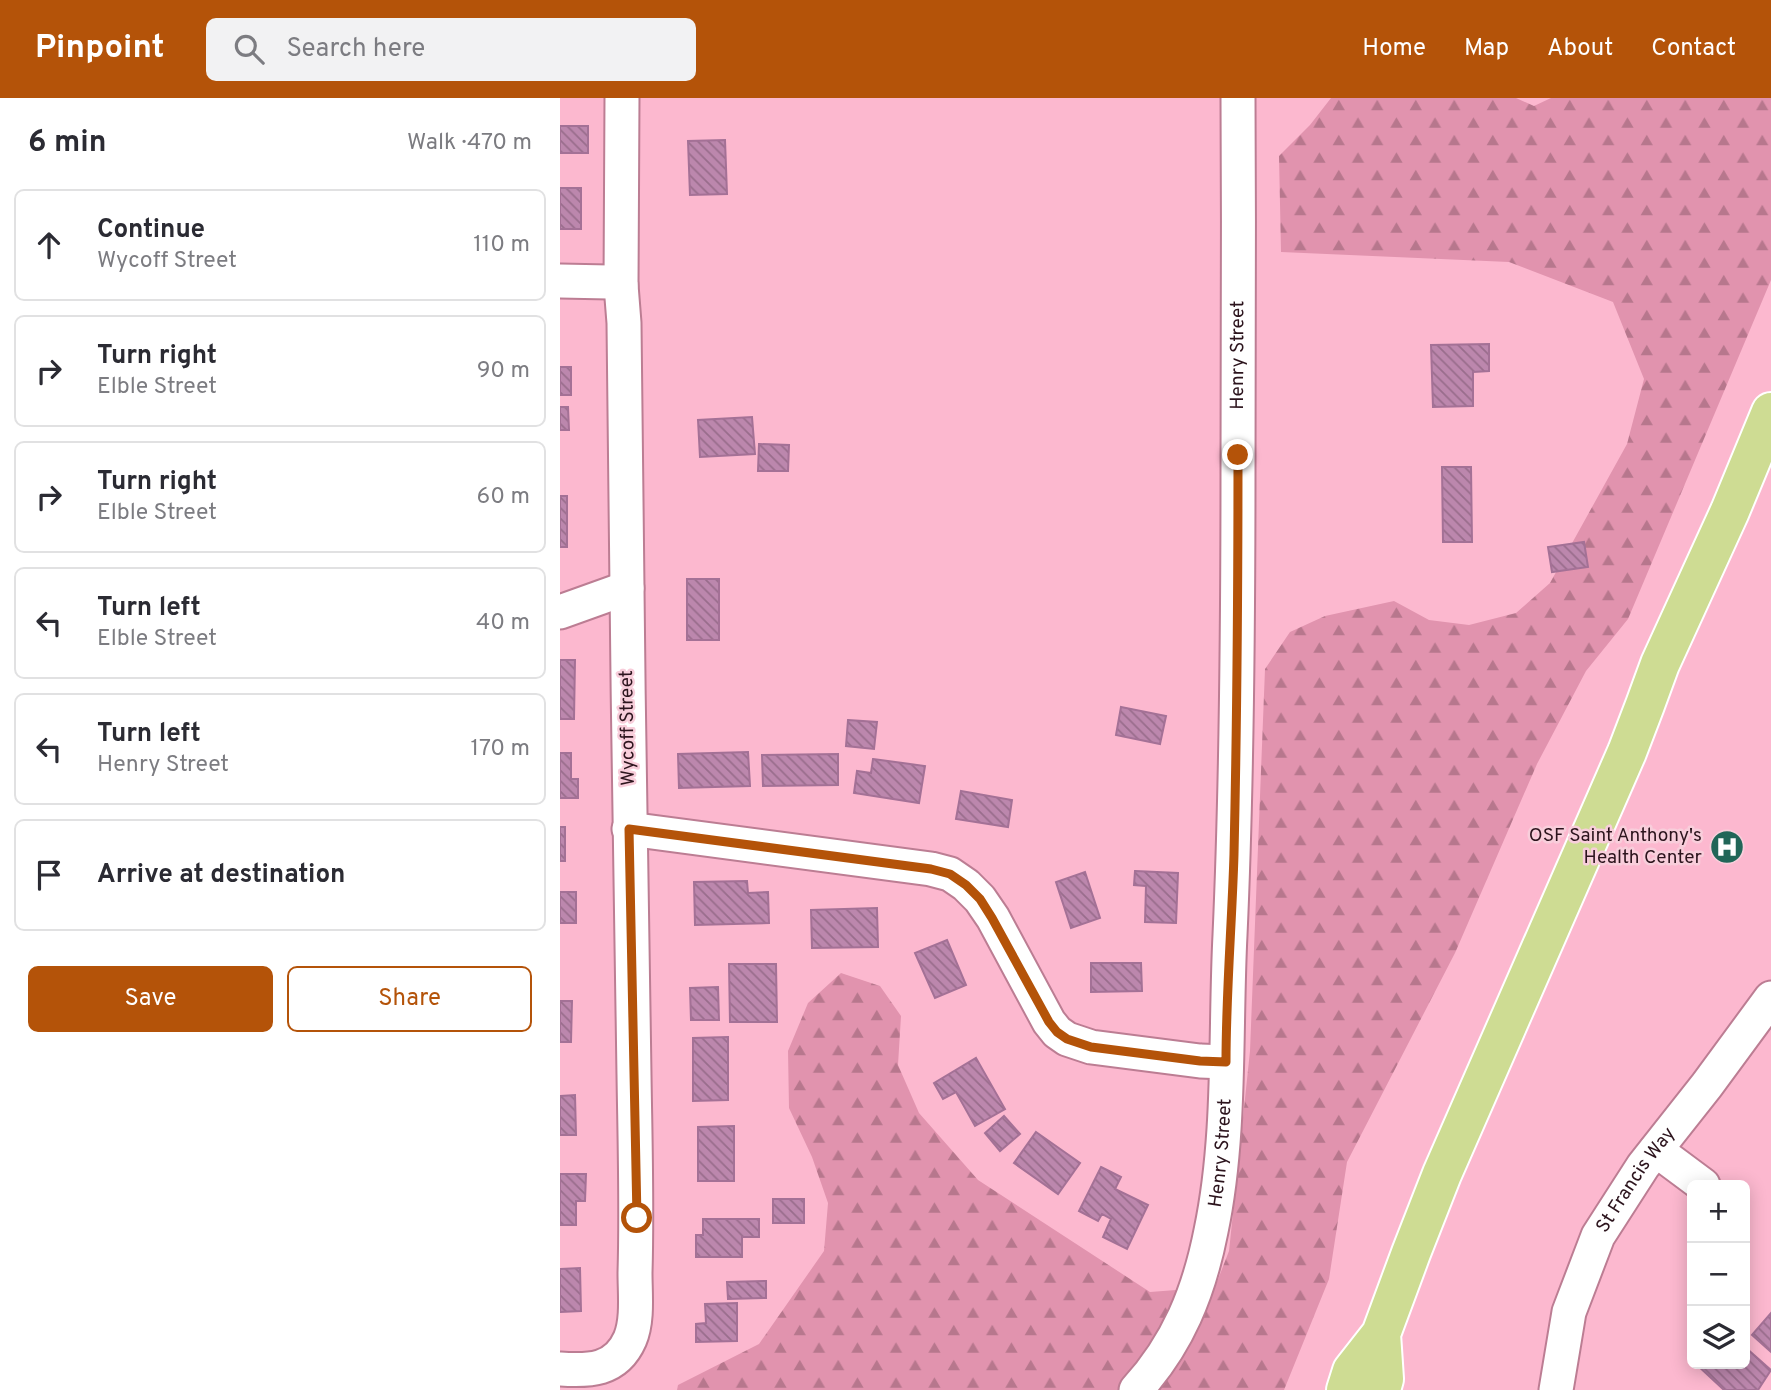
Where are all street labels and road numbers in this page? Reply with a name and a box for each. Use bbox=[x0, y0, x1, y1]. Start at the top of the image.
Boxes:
street label: Henry Street bbox=[1226, 301, 1250, 410]
street label: Wycoff Street bbox=[615, 670, 641, 786]
street label: Henry Street bbox=[1204, 1098, 1238, 1209]
street label: St Francis Way bbox=[1591, 1122, 1681, 1237]

